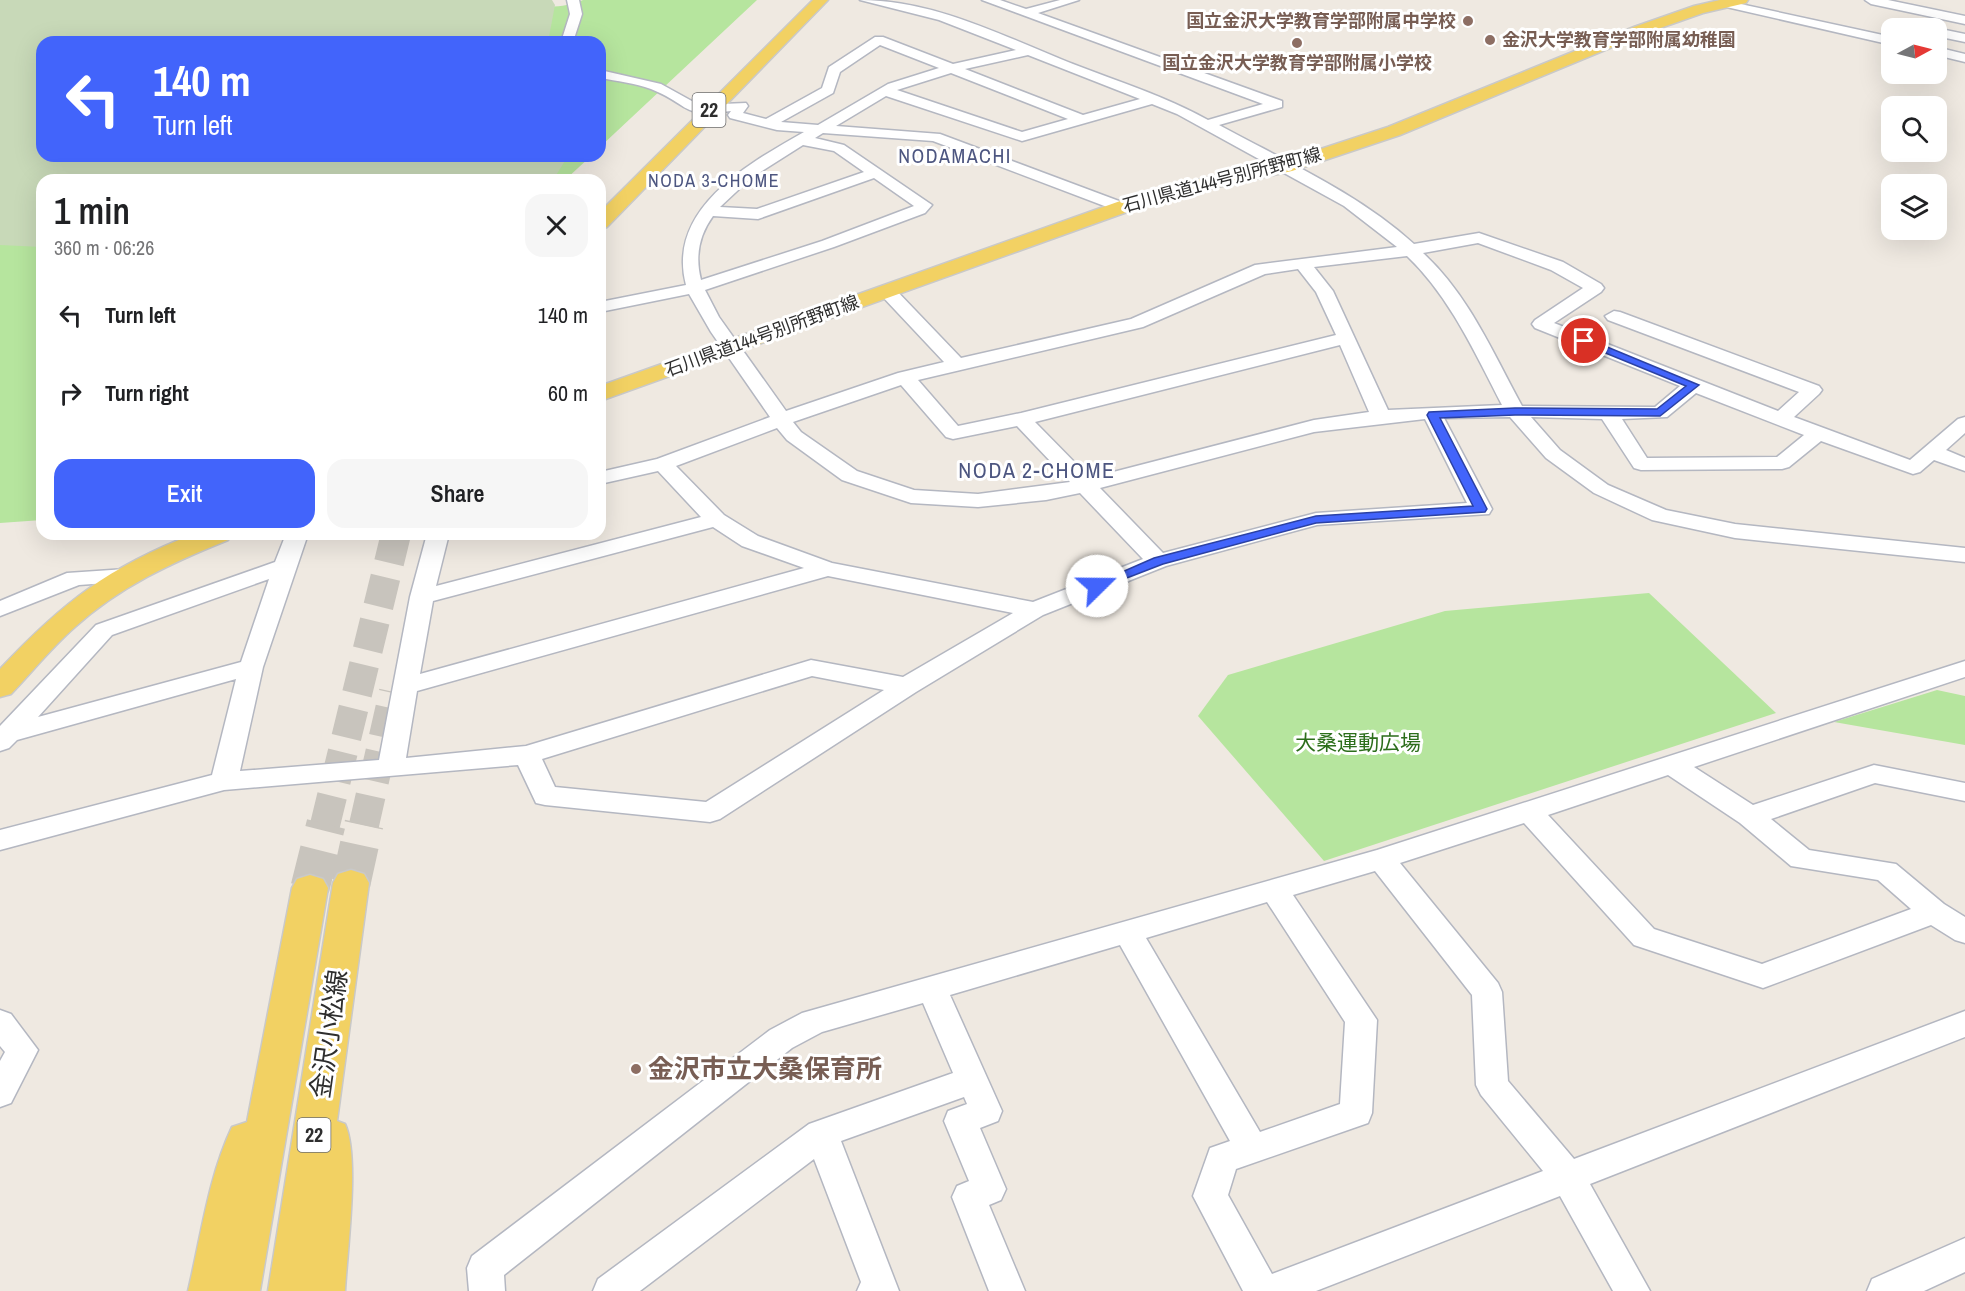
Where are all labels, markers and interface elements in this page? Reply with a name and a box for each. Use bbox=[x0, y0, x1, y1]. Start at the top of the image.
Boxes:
place label: 国立金沢大学教育学部附属中学校 bbox=[1186, 8, 1456, 33]
marker: 国立金沢大学教育学部附属中学校 bbox=[1461, 14, 1475, 28]
north arrow bbox=[1881, 18, 1947, 84]
map controls bbox=[1881, 18, 1947, 240]
place label: 金沢大学教育学部附属幼稚園 bbox=[1502, 27, 1736, 52]
marker: 金沢大学教育学部附属幼稚園 bbox=[1483, 33, 1497, 47]
marker: 国立金沢大学教育学部附属小学校 bbox=[1290, 36, 1304, 50]
place label: 国立金沢大学教育学部附属小学校 bbox=[1162, 50, 1432, 75]
text: 140 m bbox=[153, 53, 251, 109]
icon: left bbox=[54, 60, 132, 138]
road number: 22 bbox=[692, 93, 726, 127]
button: search bbox=[1881, 96, 1947, 162]
text: Turn left bbox=[153, 107, 232, 143]
street label: 石川県道144号別所野町線 bbox=[1120, 141, 1324, 218]
district label: NODAMACHI bbox=[898, 142, 1012, 169]
district label: NODA 3-CHOME bbox=[648, 168, 780, 193]
button: layers bbox=[1881, 174, 1947, 240]
text: 1 min bbox=[54, 187, 130, 235]
button: close bbox=[525, 194, 588, 257]
text: 360 m · 06:26 bbox=[54, 234, 154, 261]
street label: 石川県道144号別所野町線 bbox=[661, 289, 862, 382]
icon: left bbox=[54, 299, 87, 332]
text: Turn left bbox=[105, 300, 176, 330]
text: 140 m bbox=[538, 300, 588, 330]
pin bbox=[1558, 315, 1609, 366]
icon: arrive bbox=[1567, 324, 1600, 357]
icon: right bbox=[54, 377, 87, 410]
text: Turn right bbox=[105, 378, 189, 408]
text: 60 m bbox=[548, 378, 588, 408]
district label: NODA 2-CHOME bbox=[958, 455, 1116, 485]
button: Exit bbox=[54, 459, 315, 528]
button: Share bbox=[327, 459, 588, 528]
position arrow bbox=[1065, 554, 1129, 618]
park label: 大桑運動広場 bbox=[1295, 728, 1421, 757]
street label: 金沢小松線 bbox=[302, 967, 355, 1101]
place label: 金沢市立大桑保育所 bbox=[648, 1051, 882, 1086]
marker: 金沢市立大桑保育所 bbox=[629, 1062, 643, 1076]
road number: 22 bbox=[298, 1118, 330, 1152]

